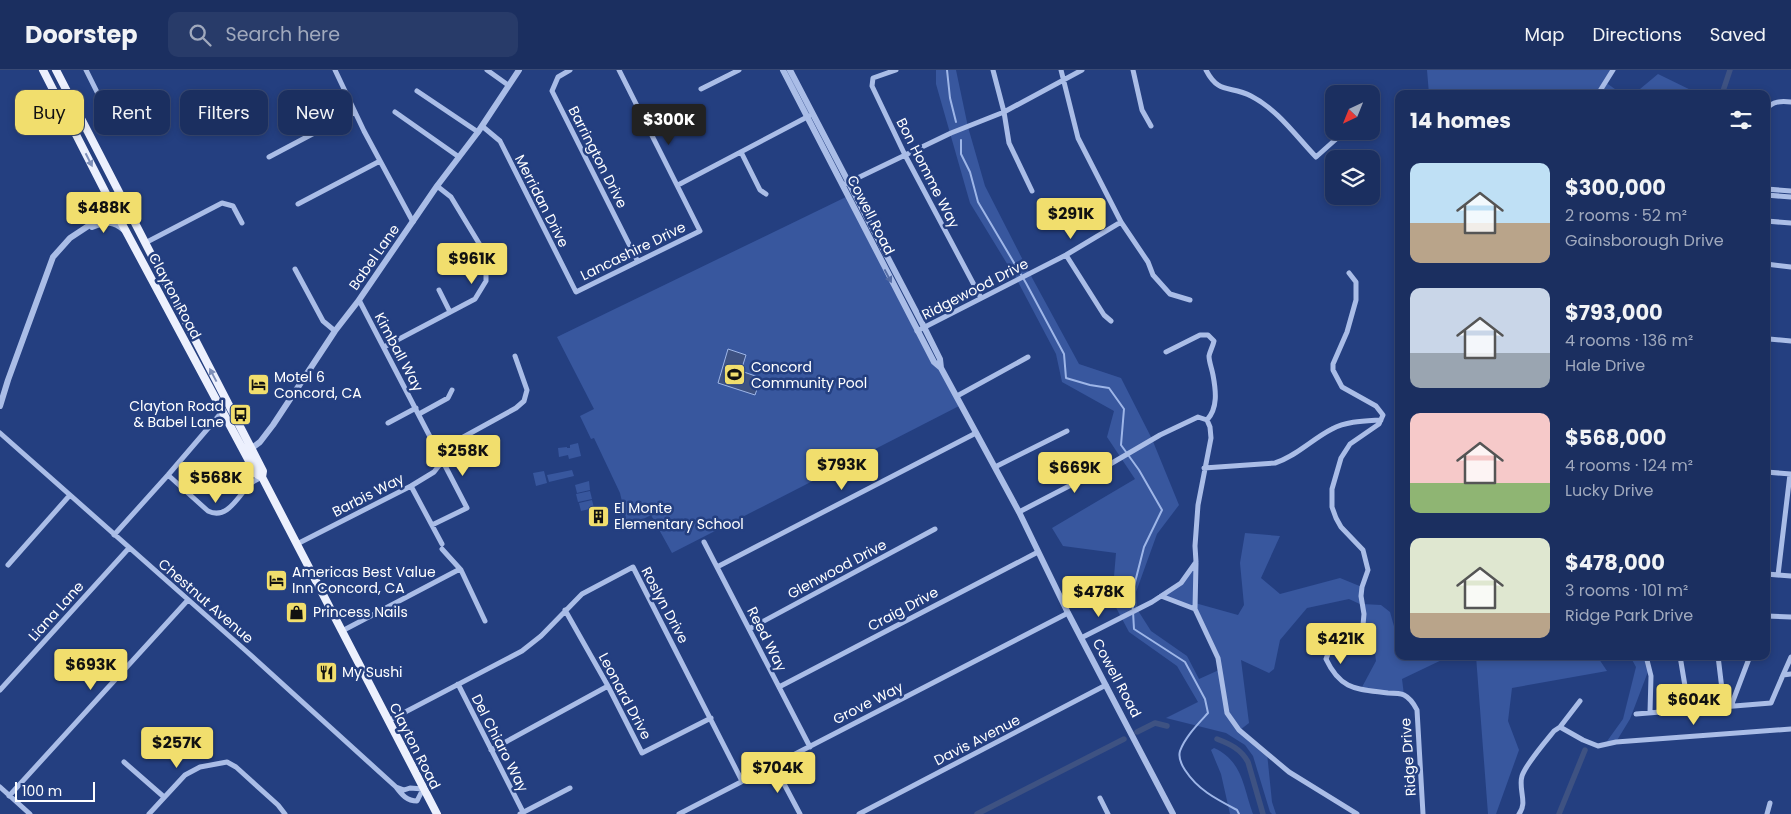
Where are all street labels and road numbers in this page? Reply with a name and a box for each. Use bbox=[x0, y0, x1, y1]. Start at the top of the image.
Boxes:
street label: Barrington Drive bbox=[564, 102, 633, 212]
street label: Bon Homme Way bbox=[892, 114, 964, 232]
street label: Merridan Drive bbox=[510, 151, 574, 251]
street label: Cowell Road bbox=[842, 172, 900, 258]
street label: Lancashire Drive bbox=[577, 217, 689, 285]
street label: Babel Lane bbox=[344, 220, 404, 294]
street label: Clayton Road bbox=[144, 249, 206, 343]
street label: Ridgewood Drive bbox=[918, 253, 1032, 325]
street label: Kimball Way bbox=[370, 309, 428, 395]
street label: Barbis Way bbox=[329, 468, 407, 522]
street label: Glenwood Drive bbox=[784, 534, 890, 604]
street label: Chestnut Avenue bbox=[154, 554, 258, 648]
street label: Roslyn Drive bbox=[636, 563, 694, 647]
street label: Liana Lane bbox=[24, 576, 88, 645]
street label: Craig Drive bbox=[864, 582, 942, 636]
street label: Reed Way bbox=[742, 603, 792, 675]
street label: Cowell Road bbox=[1088, 635, 1146, 721]
street label: Leonard Drive bbox=[594, 649, 656, 743]
street label: Grove Way bbox=[829, 677, 907, 729]
street label: Del Chiaro Way bbox=[467, 691, 533, 795]
street label: Clayton Road bbox=[385, 699, 445, 793]
street label: Davis Avenue bbox=[930, 710, 1024, 770]
street label: Ridge Drive bbox=[1395, 717, 1421, 797]

